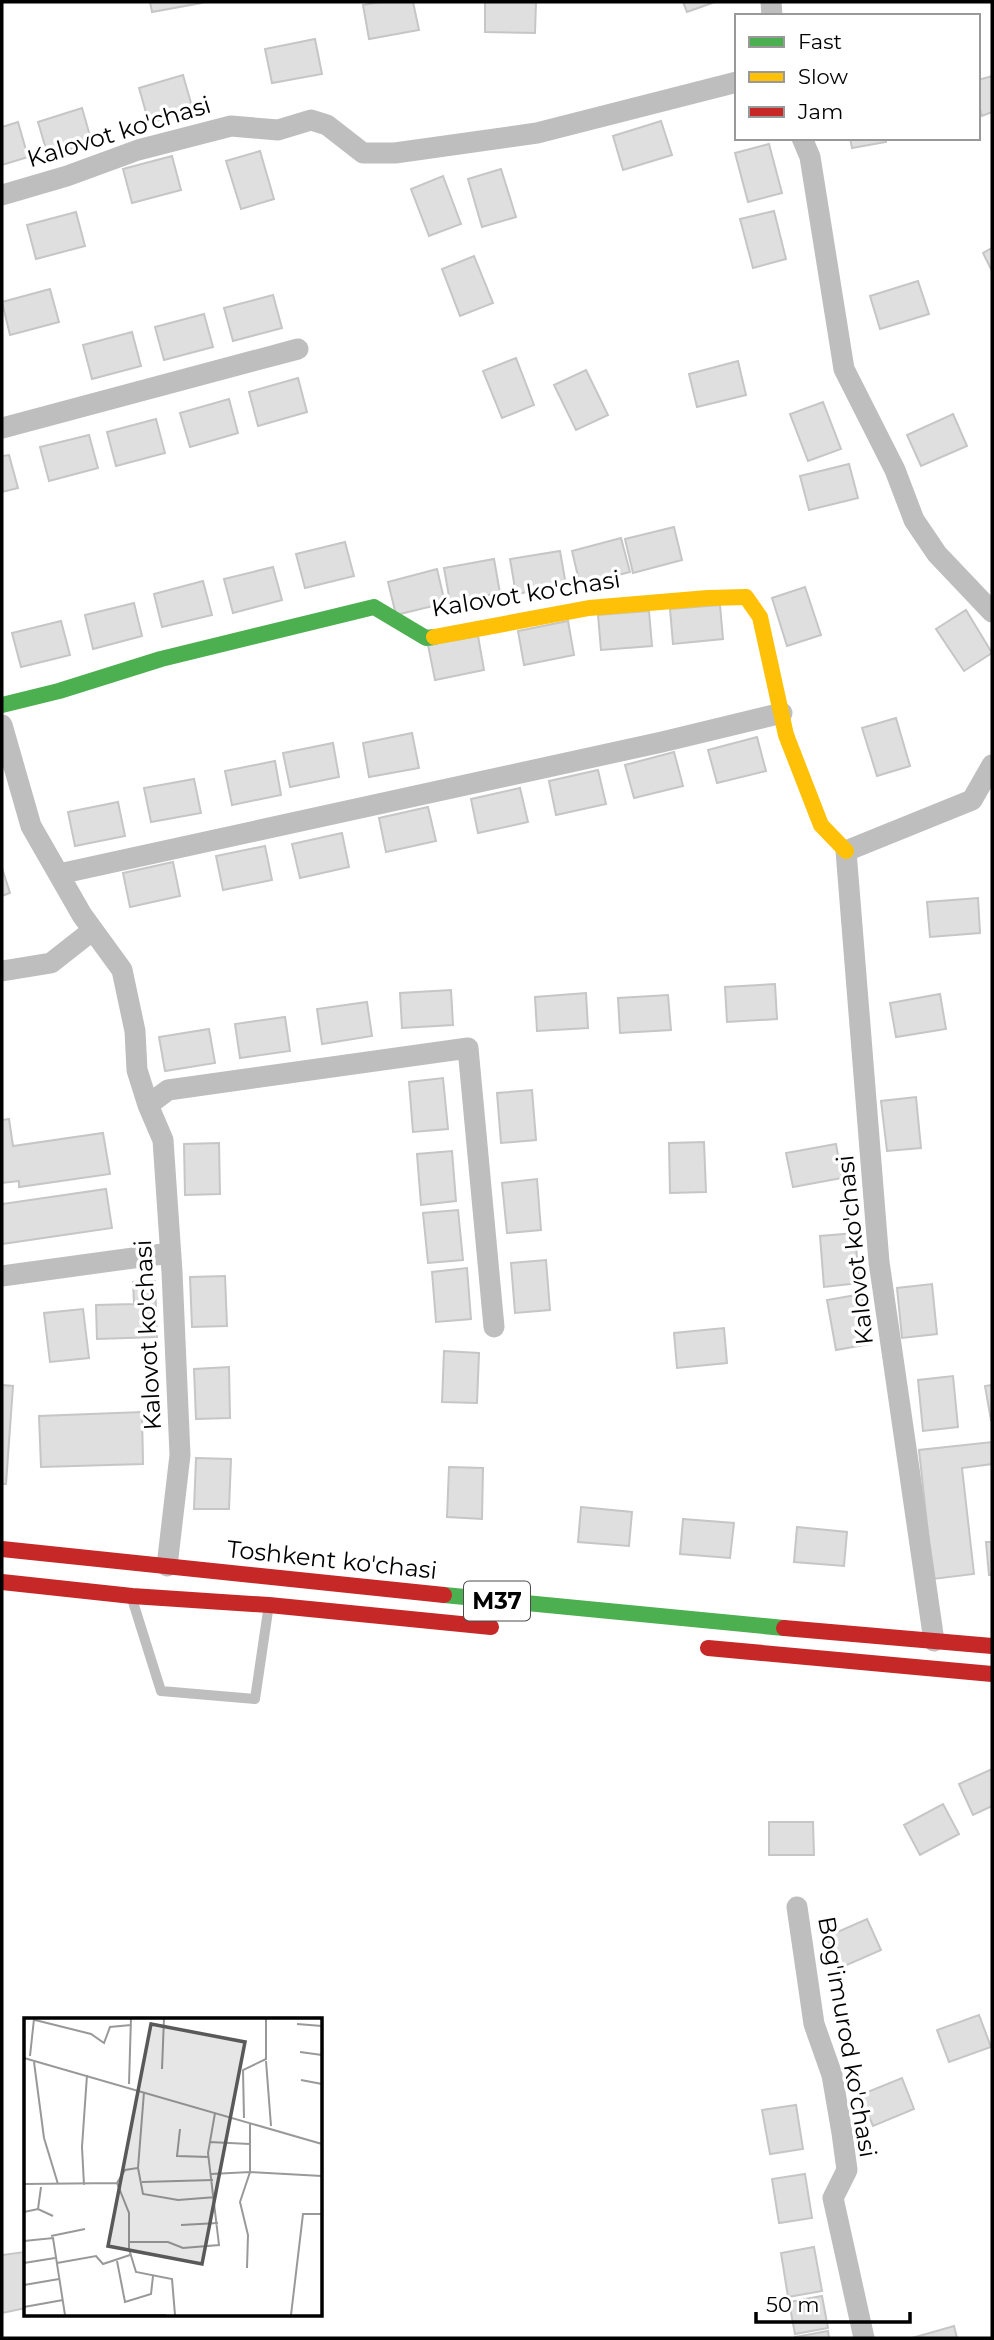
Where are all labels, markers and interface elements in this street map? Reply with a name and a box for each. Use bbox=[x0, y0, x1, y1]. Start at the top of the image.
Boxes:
legend bbox=[735, 14, 980, 140]
text: Fast bbox=[798, 29, 842, 54]
text: Slow bbox=[798, 64, 848, 89]
street label: Kalovot ko'chasi bbox=[23, 90, 214, 173]
text: Jam bbox=[797, 99, 843, 124]
street label: Kalovot ko'chasi bbox=[429, 564, 622, 623]
street label: Kalovot ko'chasi bbox=[830, 1154, 879, 1346]
street label: Kalovot ko'chasi bbox=[128, 1239, 167, 1431]
street label: Toshkent ko'chasi bbox=[226, 1534, 438, 1585]
road number: M37 bbox=[464, 1582, 530, 1620]
street label: Bog'imurod ko'chasi bbox=[812, 1914, 883, 2160]
inset map bbox=[24, 2018, 322, 2316]
scale bar bbox=[756, 2280, 910, 2324]
text: 50 m bbox=[766, 2292, 820, 2317]

